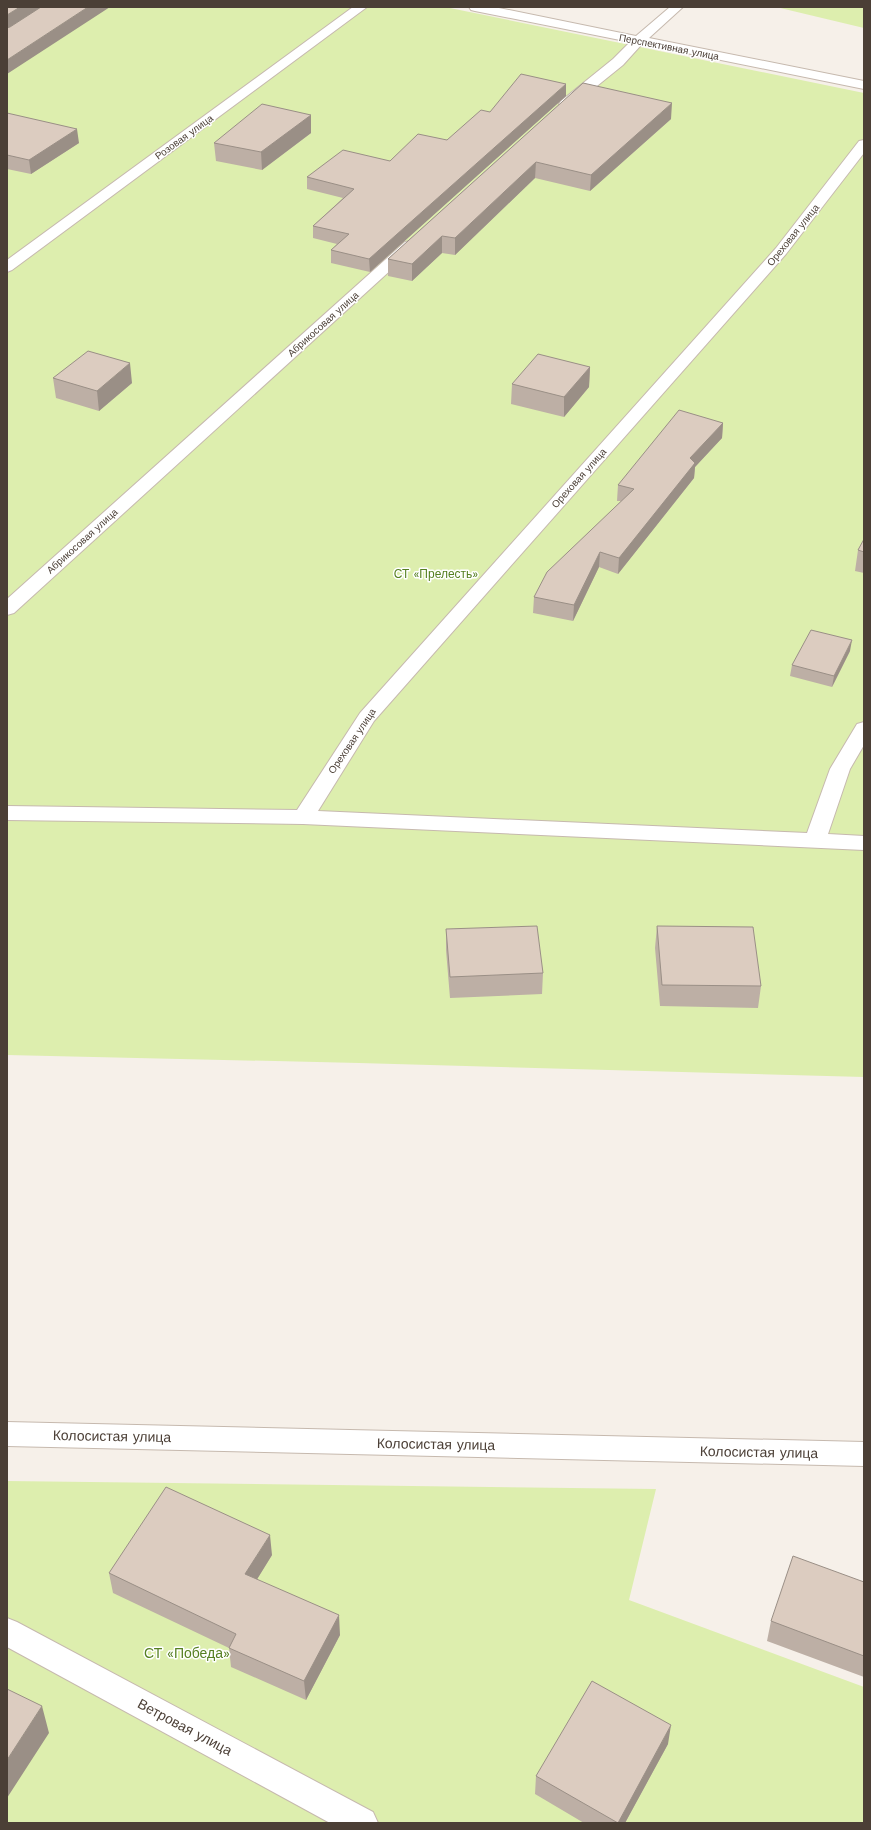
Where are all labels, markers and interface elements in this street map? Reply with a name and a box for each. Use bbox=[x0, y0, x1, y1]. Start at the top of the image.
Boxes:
street label: Перспективная улица bbox=[618, 32, 720, 62]
street label: Розовая улица bbox=[153, 112, 215, 162]
street label: Ореховая улица bbox=[765, 202, 822, 268]
street label: Абрикосовая улица bbox=[285, 289, 361, 359]
street label: Ореховая улица bbox=[549, 446, 609, 510]
street label: Абрикосовая улица bbox=[44, 506, 120, 576]
park label: СТ «Прелесть» bbox=[394, 567, 478, 581]
street label: Ореховая улица bbox=[326, 706, 378, 776]
street label: Колосистая улица bbox=[53, 1427, 172, 1445]
street label: Колосистая улица bbox=[377, 1435, 496, 1453]
street label: Колосистая улица bbox=[700, 1443, 819, 1461]
park label: СТ «Победа» bbox=[144, 1645, 230, 1661]
street label: Ветровая улица bbox=[135, 1695, 235, 1759]

